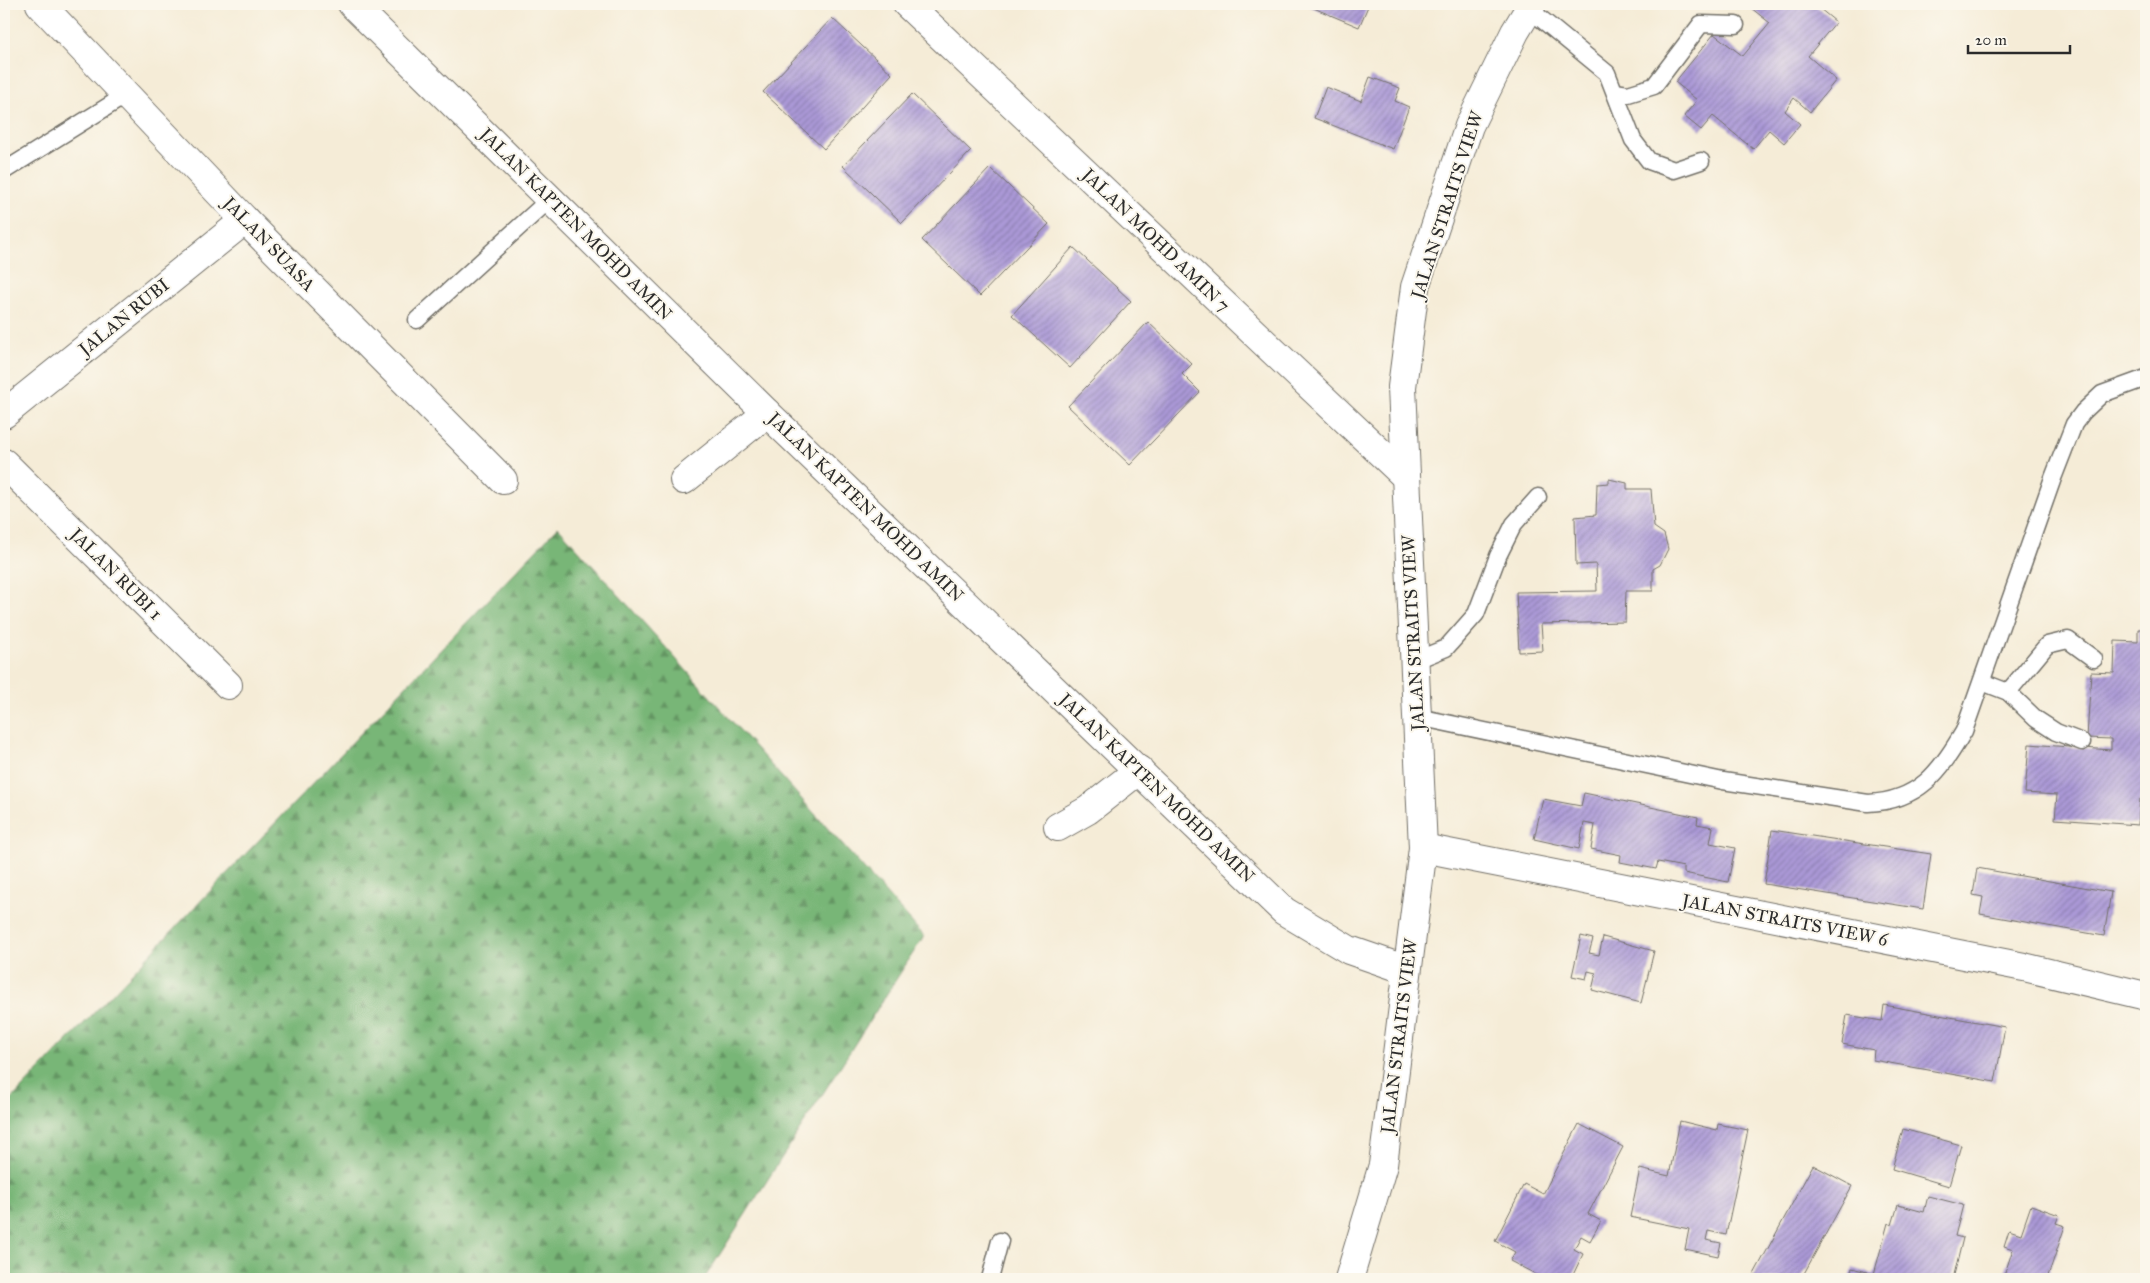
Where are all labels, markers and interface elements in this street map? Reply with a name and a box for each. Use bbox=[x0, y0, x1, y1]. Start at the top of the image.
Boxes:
scale bar bbox=[1968, 22, 2070, 54]
text: 20 m bbox=[1975, 31, 2007, 49]
street label: JALAN STRAITS VIEW bbox=[1406, 107, 1489, 304]
street label: JALAN KAPTEN MOHD AMIN bbox=[473, 122, 677, 326]
street label: JALAN MOHD AMIN 7 bbox=[1075, 162, 1235, 317]
street label: JALAN SUASA bbox=[216, 191, 320, 297]
street label: JALAN RUBI bbox=[73, 274, 175, 362]
street label: JALAN KAPTEN MOHD AMIN bbox=[762, 406, 968, 607]
street label: JALAN RUBI 1 bbox=[63, 522, 167, 625]
street label: JALAN STRAITS VIEW bbox=[1397, 534, 1430, 733]
street label: JALAN KAPTEN MOHD AMIN bbox=[1053, 687, 1259, 888]
street label: JALAN STRAITS VIEW 6 bbox=[1678, 889, 1891, 952]
street label: JALAN STRAITS VIEW bbox=[1376, 936, 1423, 1137]

